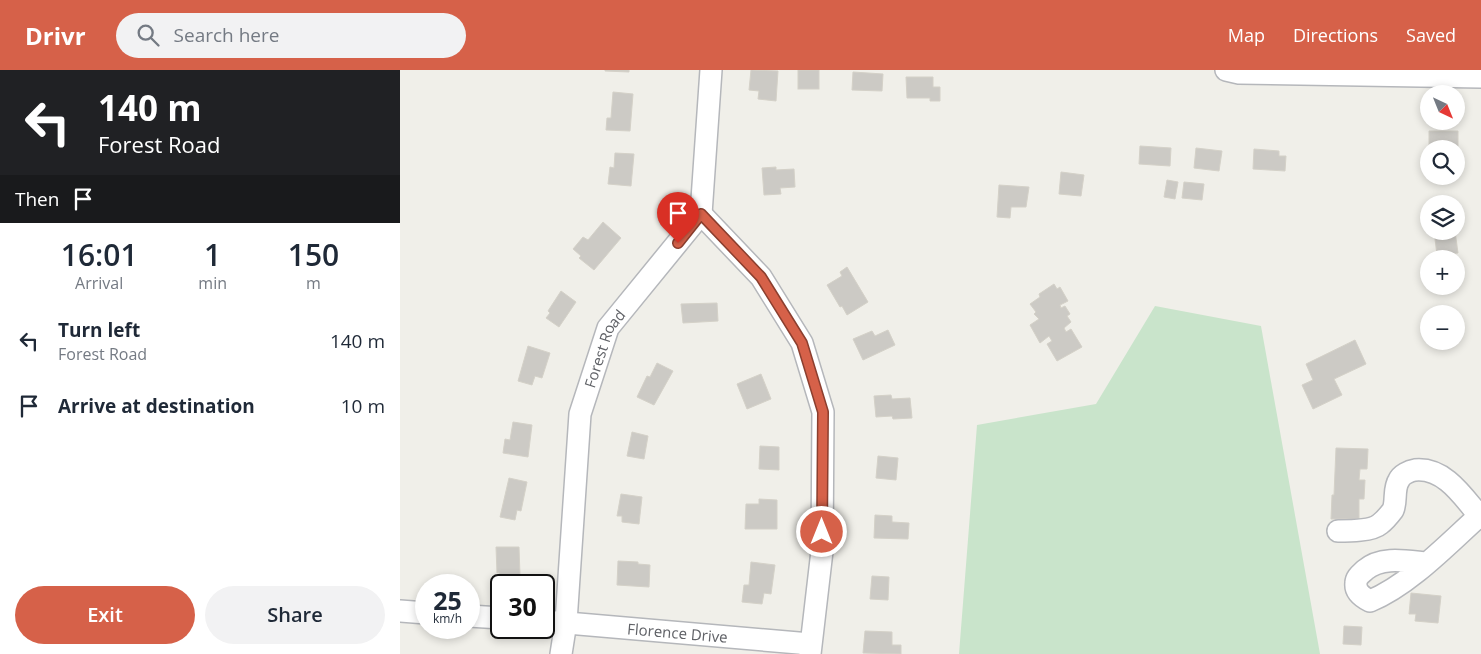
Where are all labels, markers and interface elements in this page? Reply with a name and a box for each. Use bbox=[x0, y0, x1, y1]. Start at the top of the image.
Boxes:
search box bbox=[116, 13, 466, 58]
text: Drivr bbox=[25, 19, 86, 52]
icon: search bbox=[134, 21, 162, 49]
text: Search here bbox=[174, 22, 279, 48]
text: Map bbox=[1228, 23, 1265, 47]
text: Directions bbox=[1293, 23, 1378, 47]
text: Saved bbox=[1406, 23, 1456, 47]
text: 140 m bbox=[98, 84, 202, 131]
north arrow bbox=[1420, 85, 1465, 130]
map controls bbox=[1420, 85, 1465, 350]
icon: left bbox=[15, 90, 80, 155]
text: Forest Road bbox=[98, 129, 220, 159]
button: search bbox=[1420, 140, 1465, 185]
icon: arrive bbox=[69, 185, 97, 213]
text: Then bbox=[15, 186, 59, 212]
pin bbox=[657, 192, 699, 243]
button: layers bbox=[1420, 195, 1465, 240]
icon: arrive bbox=[664, 199, 692, 227]
text: 16:01 bbox=[61, 234, 138, 275]
text: 1 bbox=[204, 234, 221, 275]
text: 150 bbox=[288, 234, 339, 275]
button: + bbox=[1420, 250, 1465, 295]
text: Arrival bbox=[75, 272, 123, 294]
text: min bbox=[198, 272, 227, 294]
text: m bbox=[306, 272, 321, 294]
street label: Forest Road bbox=[579, 305, 629, 390]
button: − bbox=[1420, 305, 1465, 350]
text: Turn left bbox=[58, 317, 140, 343]
icon: left bbox=[15, 327, 43, 355]
text: 140 m bbox=[330, 328, 385, 354]
text: Forest Road bbox=[58, 343, 147, 365]
icon: arrive bbox=[15, 392, 43, 420]
text: Arrive at destination bbox=[58, 393, 255, 419]
text: 10 m bbox=[341, 393, 385, 419]
position arrow bbox=[795, 505, 847, 557]
speed limit sign: 30 bbox=[490, 574, 555, 639]
text: 25 bbox=[433, 583, 462, 617]
button: Exit bbox=[15, 586, 195, 644]
button: Share bbox=[205, 586, 385, 644]
text: km/h bbox=[433, 610, 462, 627]
street label: Florence Drive bbox=[626, 618, 729, 647]

